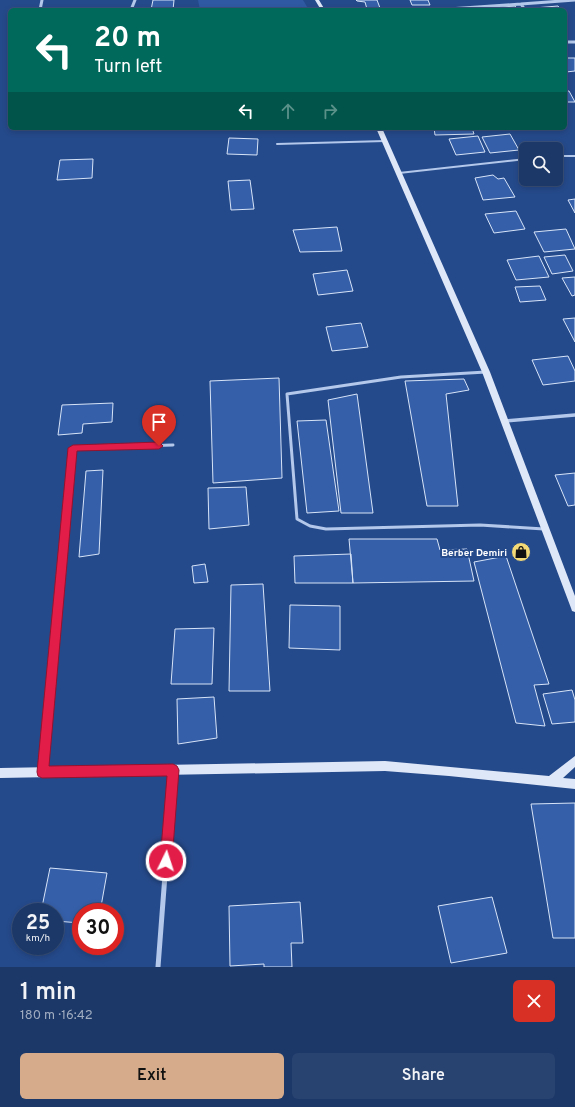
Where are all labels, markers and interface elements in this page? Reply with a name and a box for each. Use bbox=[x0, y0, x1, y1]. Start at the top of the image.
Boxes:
text: 20 m bbox=[94, 21, 161, 57]
icon: left bbox=[28, 24, 80, 76]
text: Turn left bbox=[94, 56, 162, 79]
icon: left bbox=[235, 100, 257, 122]
icon: ahead bbox=[277, 100, 299, 122]
icon: right bbox=[319, 100, 341, 122]
map controls bbox=[519, 142, 563, 186]
button: search bbox=[519, 142, 563, 186]
pin bbox=[142, 405, 176, 446]
icon: arrive bbox=[148, 411, 170, 433]
shop icon: Berber Demiri bbox=[510, 541, 532, 563]
place label: Berber Demiri bbox=[441, 547, 507, 560]
position arrow bbox=[145, 840, 187, 882]
speed limit sign: 30 bbox=[72, 903, 124, 955]
text: 25 bbox=[26, 911, 50, 937]
text: km/h bbox=[26, 932, 50, 945]
text: 1 min bbox=[20, 978, 77, 1008]
button: close bbox=[513, 980, 555, 1022]
text: 180 m · 16:42 bbox=[20, 1008, 93, 1024]
button: Exit bbox=[20, 1053, 284, 1099]
button: Share bbox=[292, 1053, 555, 1099]

